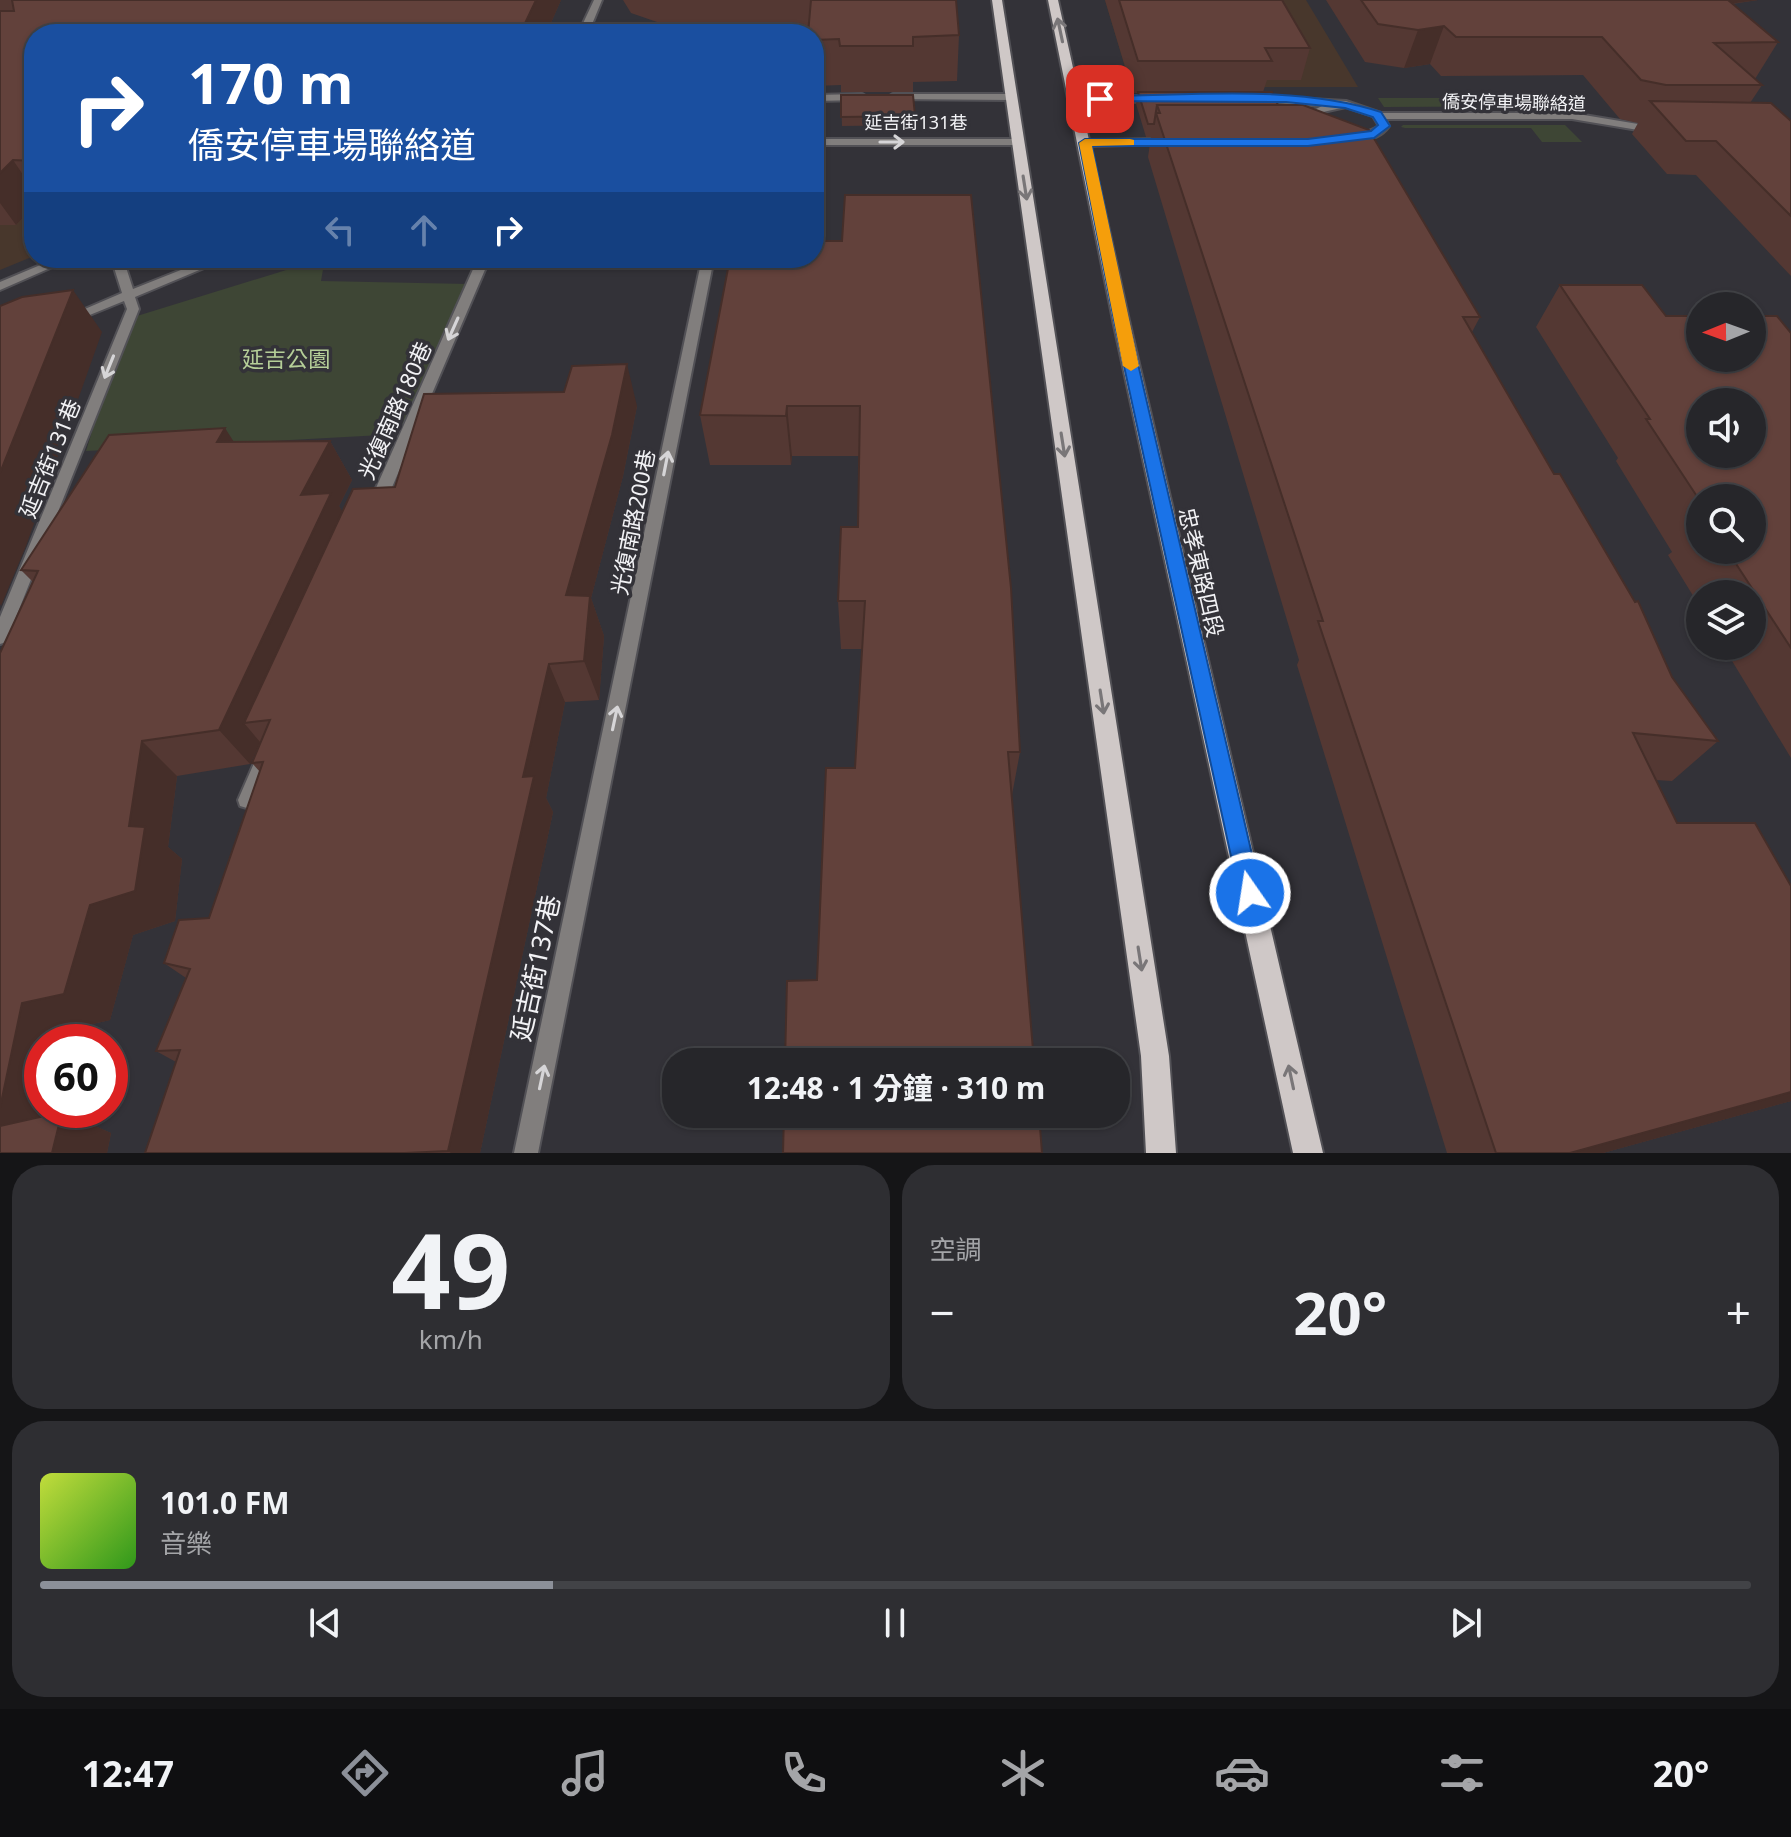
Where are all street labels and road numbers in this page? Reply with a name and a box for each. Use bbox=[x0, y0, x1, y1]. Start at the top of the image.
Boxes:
street label: 僑安停車場聯絡道 bbox=[1442, 89, 1586, 115]
street label: 延吉街131巷 bbox=[865, 110, 967, 134]
street label: 光復南路180巷 bbox=[350, 336, 438, 484]
street label: 延吉街131巷 bbox=[12, 394, 86, 522]
street label: 光復南路200巷 bbox=[603, 447, 661, 597]
street label: 忠孝東路四段 bbox=[1173, 504, 1231, 640]
street label: 延吉街137巷 bbox=[502, 892, 568, 1044]

